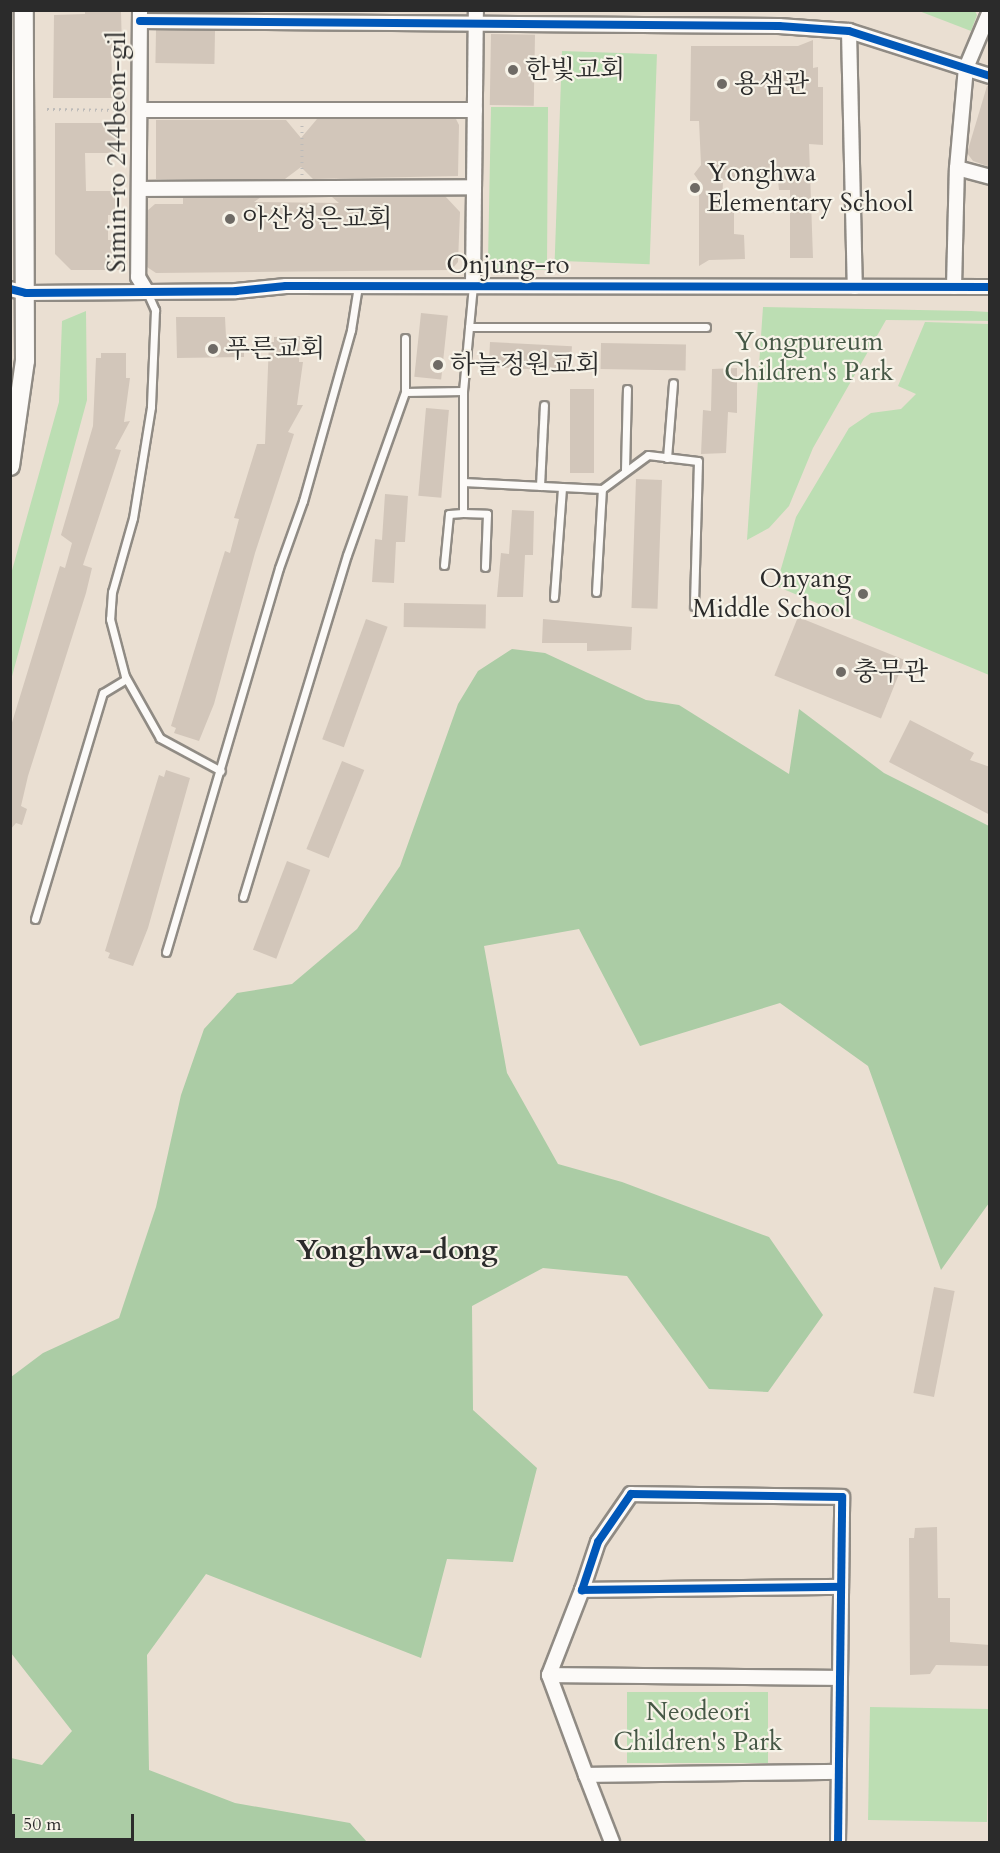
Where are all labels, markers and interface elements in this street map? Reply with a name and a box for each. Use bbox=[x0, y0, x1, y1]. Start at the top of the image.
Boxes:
street label: Simin-ro 244beon-gil bbox=[101, 31, 133, 273]
place label: 한빛교회 bbox=[525, 54, 625, 86]
marker: 한빛교회 bbox=[506, 63, 520, 77]
place label: 용샘관 bbox=[734, 68, 809, 100]
marker: 용샘관 bbox=[715, 77, 729, 91]
place label: Yonghwa Elementary School bbox=[707, 157, 914, 218]
marker: Yonghwa Elementary School bbox=[688, 181, 702, 195]
place label: 아산성은교회 bbox=[242, 203, 393, 235]
marker: 아산성은교회 bbox=[223, 212, 237, 226]
street label: Onjung-ro bbox=[446, 249, 570, 281]
park label: Yongpureum Children's Park bbox=[724, 326, 894, 388]
place label: 푸른교회 bbox=[225, 333, 325, 365]
marker: 푸른교회 bbox=[206, 342, 220, 356]
place label: 하늘정원교회 bbox=[450, 349, 601, 381]
marker: 하늘정원교회 bbox=[431, 358, 445, 372]
place label: Onyang Middle School bbox=[692, 563, 851, 624]
marker: Onyang Middle School bbox=[856, 587, 870, 601]
place label: 충무관 bbox=[853, 656, 928, 688]
marker: 충무관 bbox=[834, 665, 848, 679]
district label: Yonghwa-dong bbox=[296, 1233, 498, 1267]
park label: Neodeori Children's Park bbox=[613, 1696, 783, 1757]
scale bar bbox=[15, 1802, 136, 1840]
text: 50 m bbox=[23, 1812, 62, 1837]

